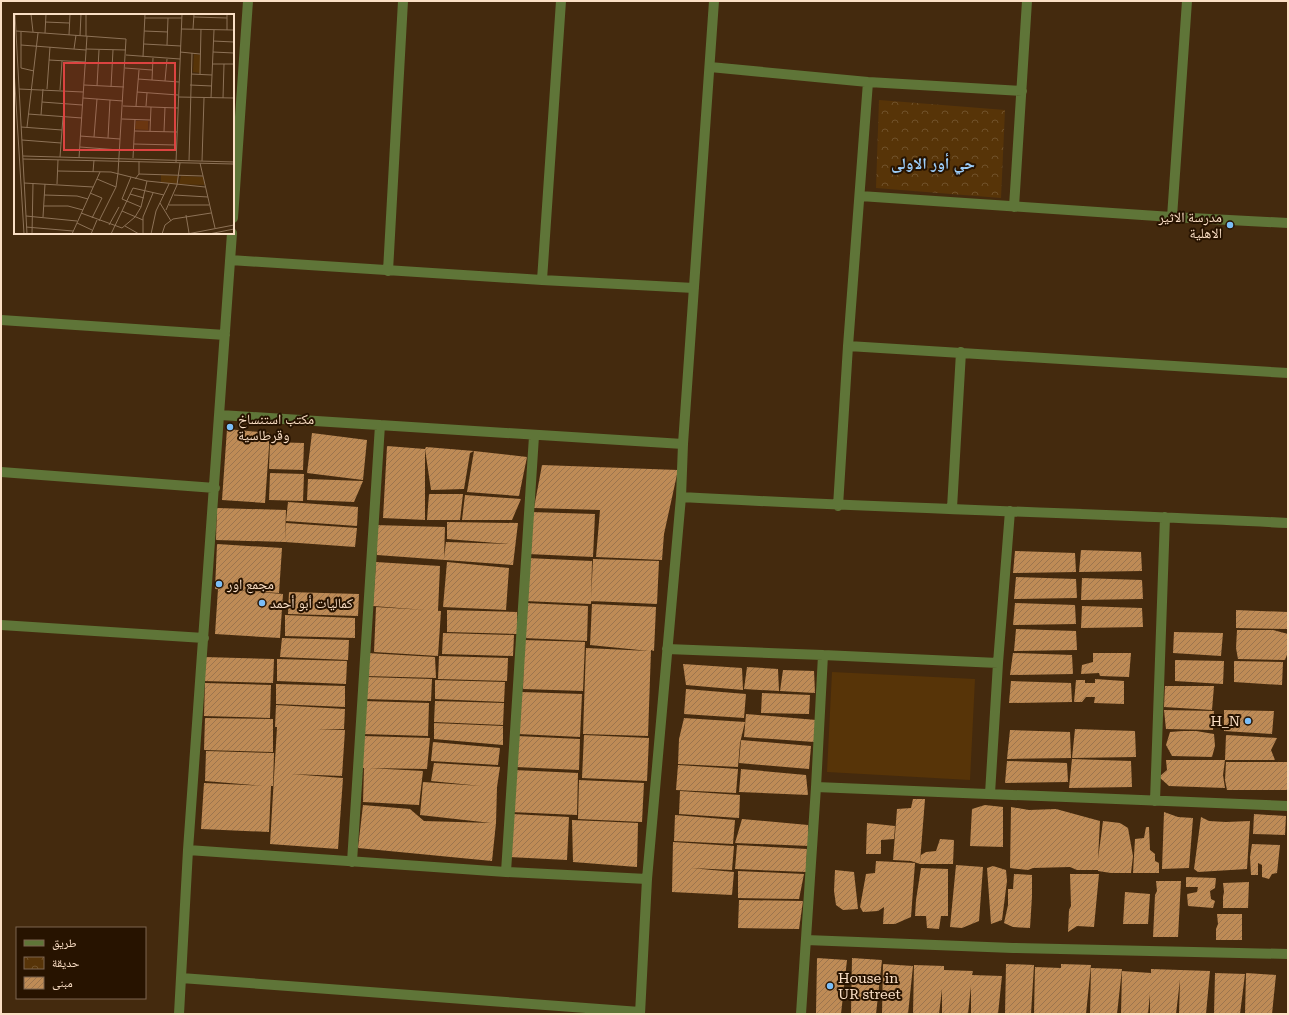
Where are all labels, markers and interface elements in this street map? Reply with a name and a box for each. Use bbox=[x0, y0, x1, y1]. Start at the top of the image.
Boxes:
inset map bbox=[14, 14, 234, 234]
district label: حي أور الاولى bbox=[891, 153, 975, 175]
place label: مدرسة الاثير الاهلية bbox=[1157, 209, 1222, 241]
marker: مدرسة الاثير الاهلية bbox=[1225, 220, 1235, 230]
place label: مكتب استنساخ وقرطاسية bbox=[238, 411, 314, 444]
marker: مكتب استنساخ وقرطاسية bbox=[225, 422, 235, 432]
place label: مجمع اور bbox=[226, 576, 274, 594]
marker: مجمع اور bbox=[214, 579, 224, 589]
place label: كماليات أبو أحمد bbox=[270, 595, 353, 612]
marker: كماليات أبو أحمد bbox=[257, 598, 267, 608]
place label: H_N bbox=[1210, 713, 1240, 729]
marker: H_N bbox=[1243, 716, 1253, 726]
legend bbox=[16, 927, 146, 999]
text: طريق bbox=[52, 936, 77, 950]
text: حديقة bbox=[52, 956, 80, 970]
place label: House in UR street bbox=[838, 970, 901, 1002]
text: مبنى bbox=[52, 976, 73, 990]
marker: House in UR street bbox=[825, 981, 835, 991]

